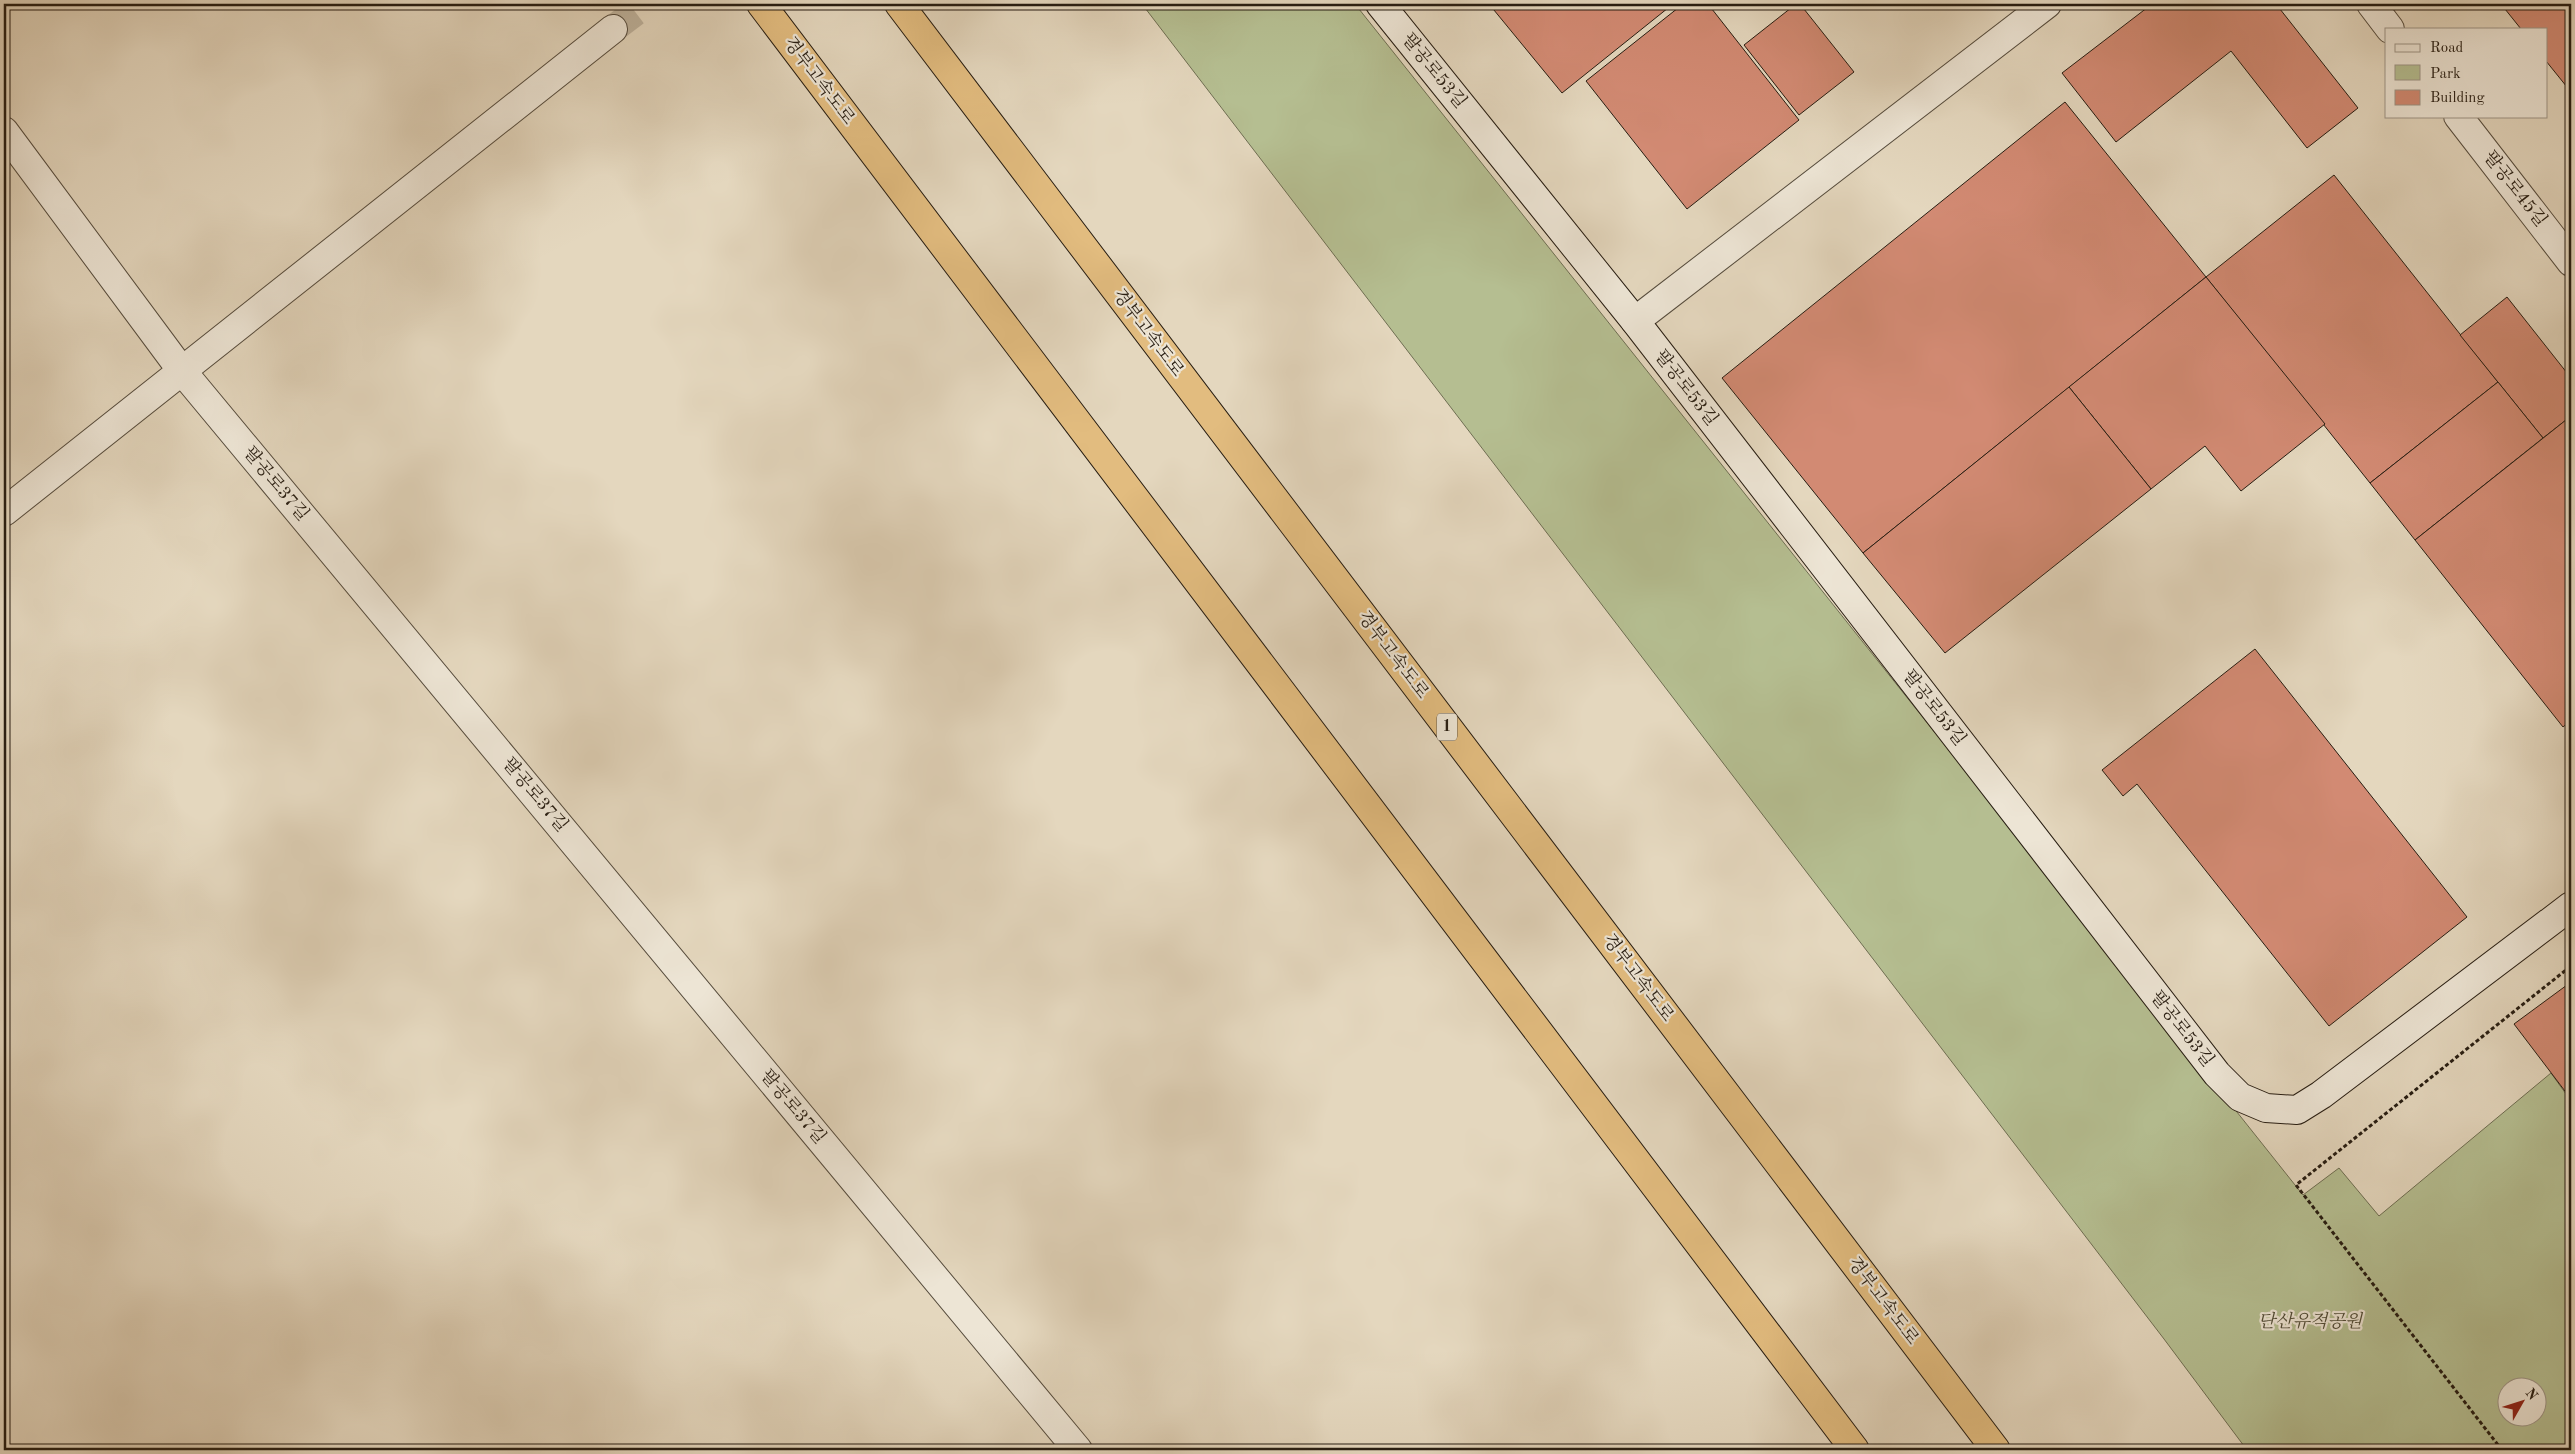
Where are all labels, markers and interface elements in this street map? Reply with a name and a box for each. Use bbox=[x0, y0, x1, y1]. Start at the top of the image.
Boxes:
legend bbox=[2385, 28, 2548, 118]
street label: 팔공로53길 bbox=[1399, 30, 1470, 112]
street label: 경부고속도로 bbox=[780, 33, 859, 128]
text: Road bbox=[2430, 41, 2464, 56]
text: Park bbox=[2430, 67, 2461, 82]
text: Building bbox=[2430, 91, 2485, 106]
street label: 팔공로45길 bbox=[2480, 147, 2551, 230]
street label: 경부고속도로 bbox=[1109, 285, 1188, 380]
street label: 팔공로53길 bbox=[1651, 346, 1722, 429]
street label: 팔공로37길 bbox=[240, 443, 313, 524]
street label: 경부고속도로 bbox=[1354, 607, 1433, 702]
street label: 팔공로53길 bbox=[1899, 666, 1970, 749]
road number: 1 bbox=[1437, 714, 1457, 740]
street label: 팔공로37길 bbox=[499, 754, 572, 835]
street label: 경부고속도로 bbox=[1599, 930, 1678, 1025]
street label: 팔공로53길 bbox=[2147, 987, 2218, 1070]
street label: 팔공로37길 bbox=[757, 1066, 830, 1147]
street label: 경부고속도로 bbox=[1844, 1253, 1923, 1348]
park label: 단산유적공원 bbox=[2258, 1311, 2364, 1331]
north arrow bbox=[2498, 1376, 2548, 1426]
text: N bbox=[2523, 1386, 2540, 1403]

